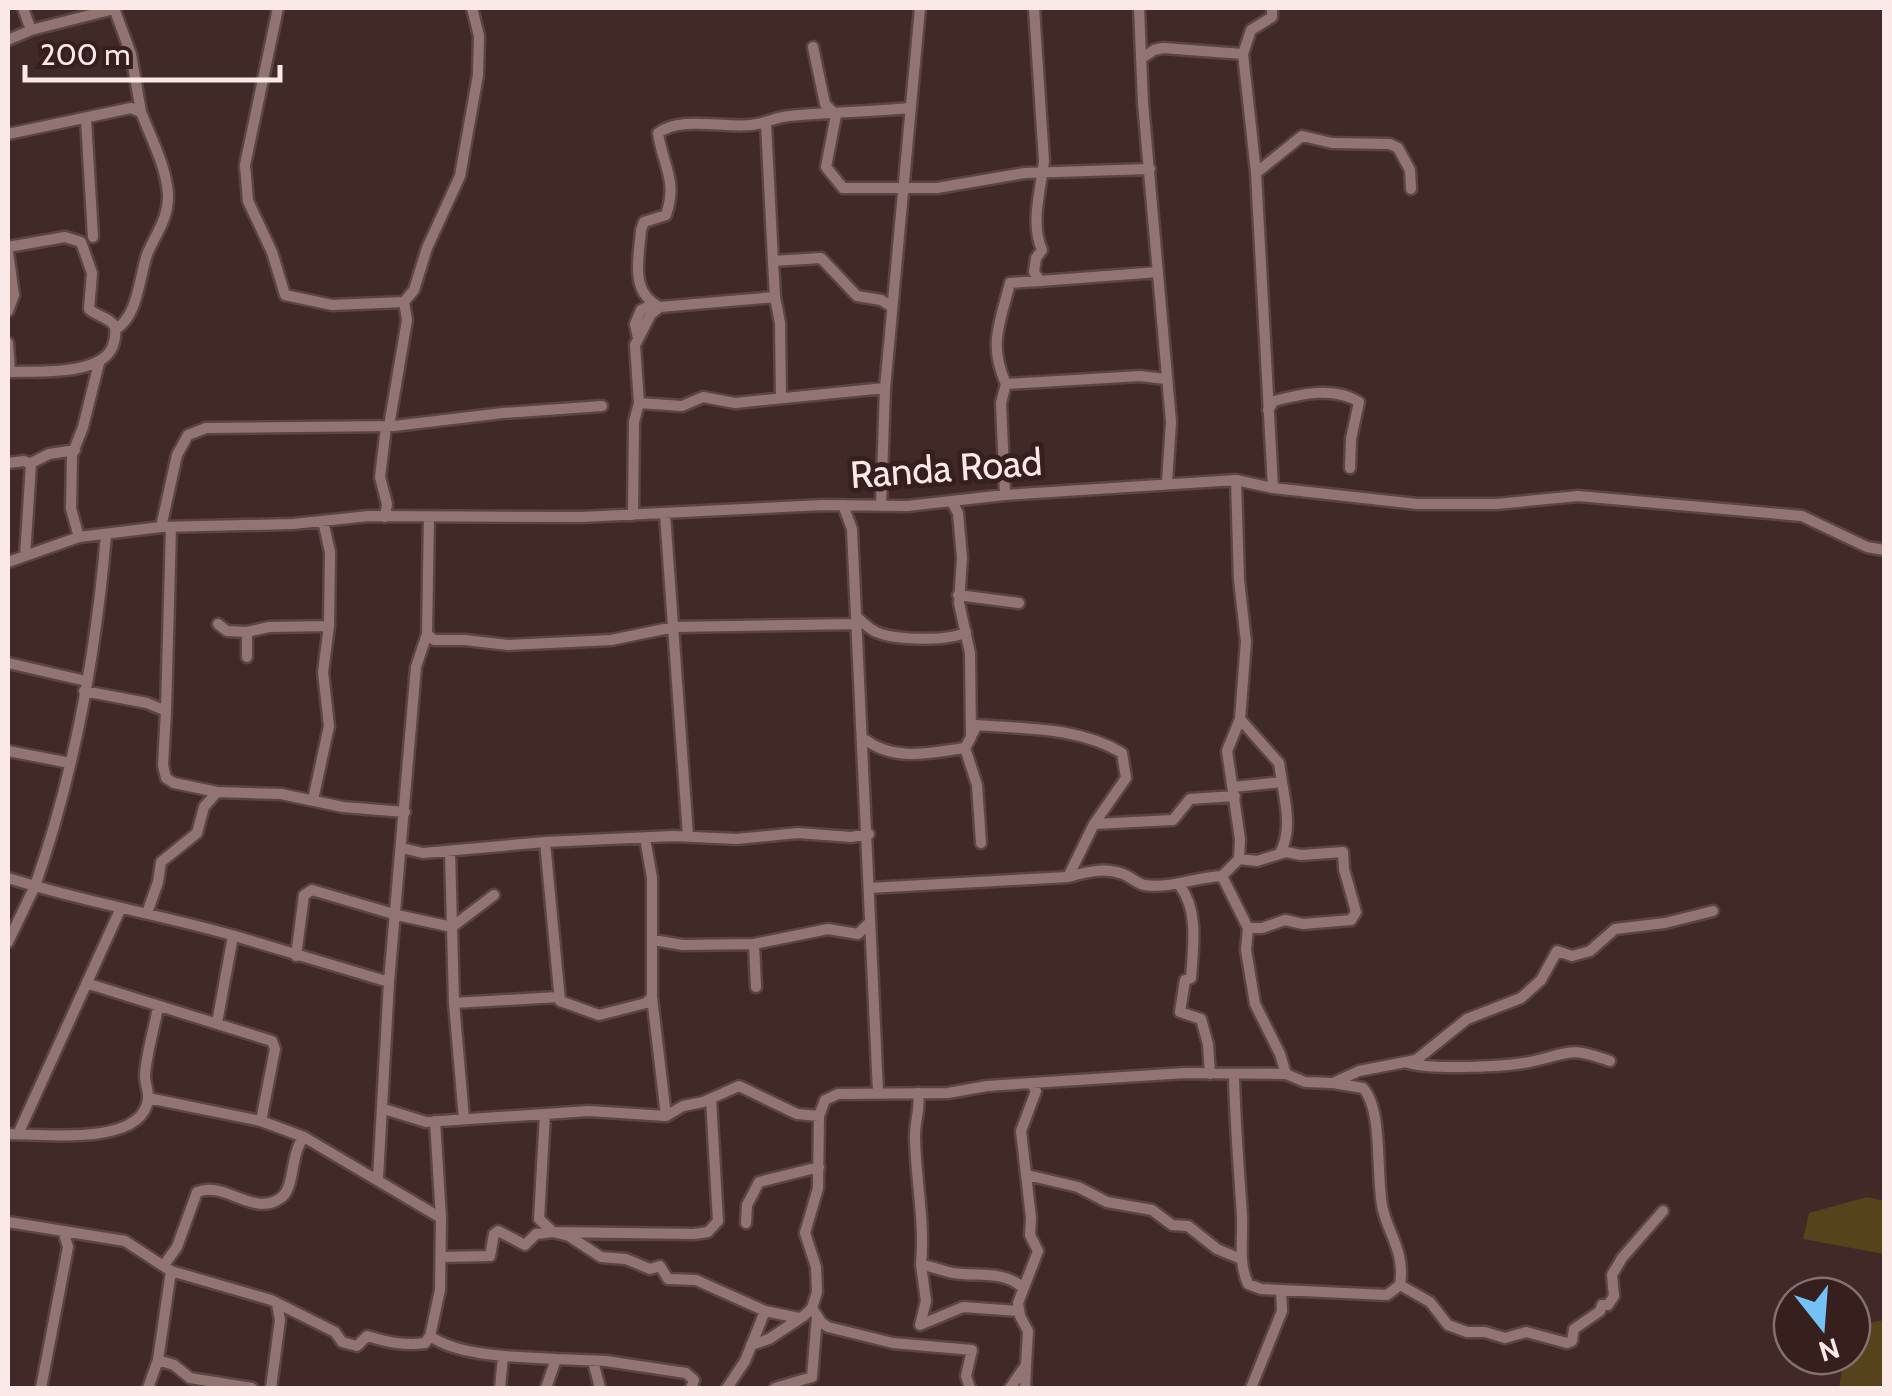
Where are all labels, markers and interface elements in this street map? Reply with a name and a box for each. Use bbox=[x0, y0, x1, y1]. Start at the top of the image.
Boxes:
scale bar bbox=[25, 20, 280, 82]
text: 200 m bbox=[40, 36, 131, 73]
street label: Randa Road bbox=[848, 438, 1044, 498]
north arrow bbox=[1772, 1276, 1872, 1376]
text: N bbox=[1815, 1331, 1844, 1369]

